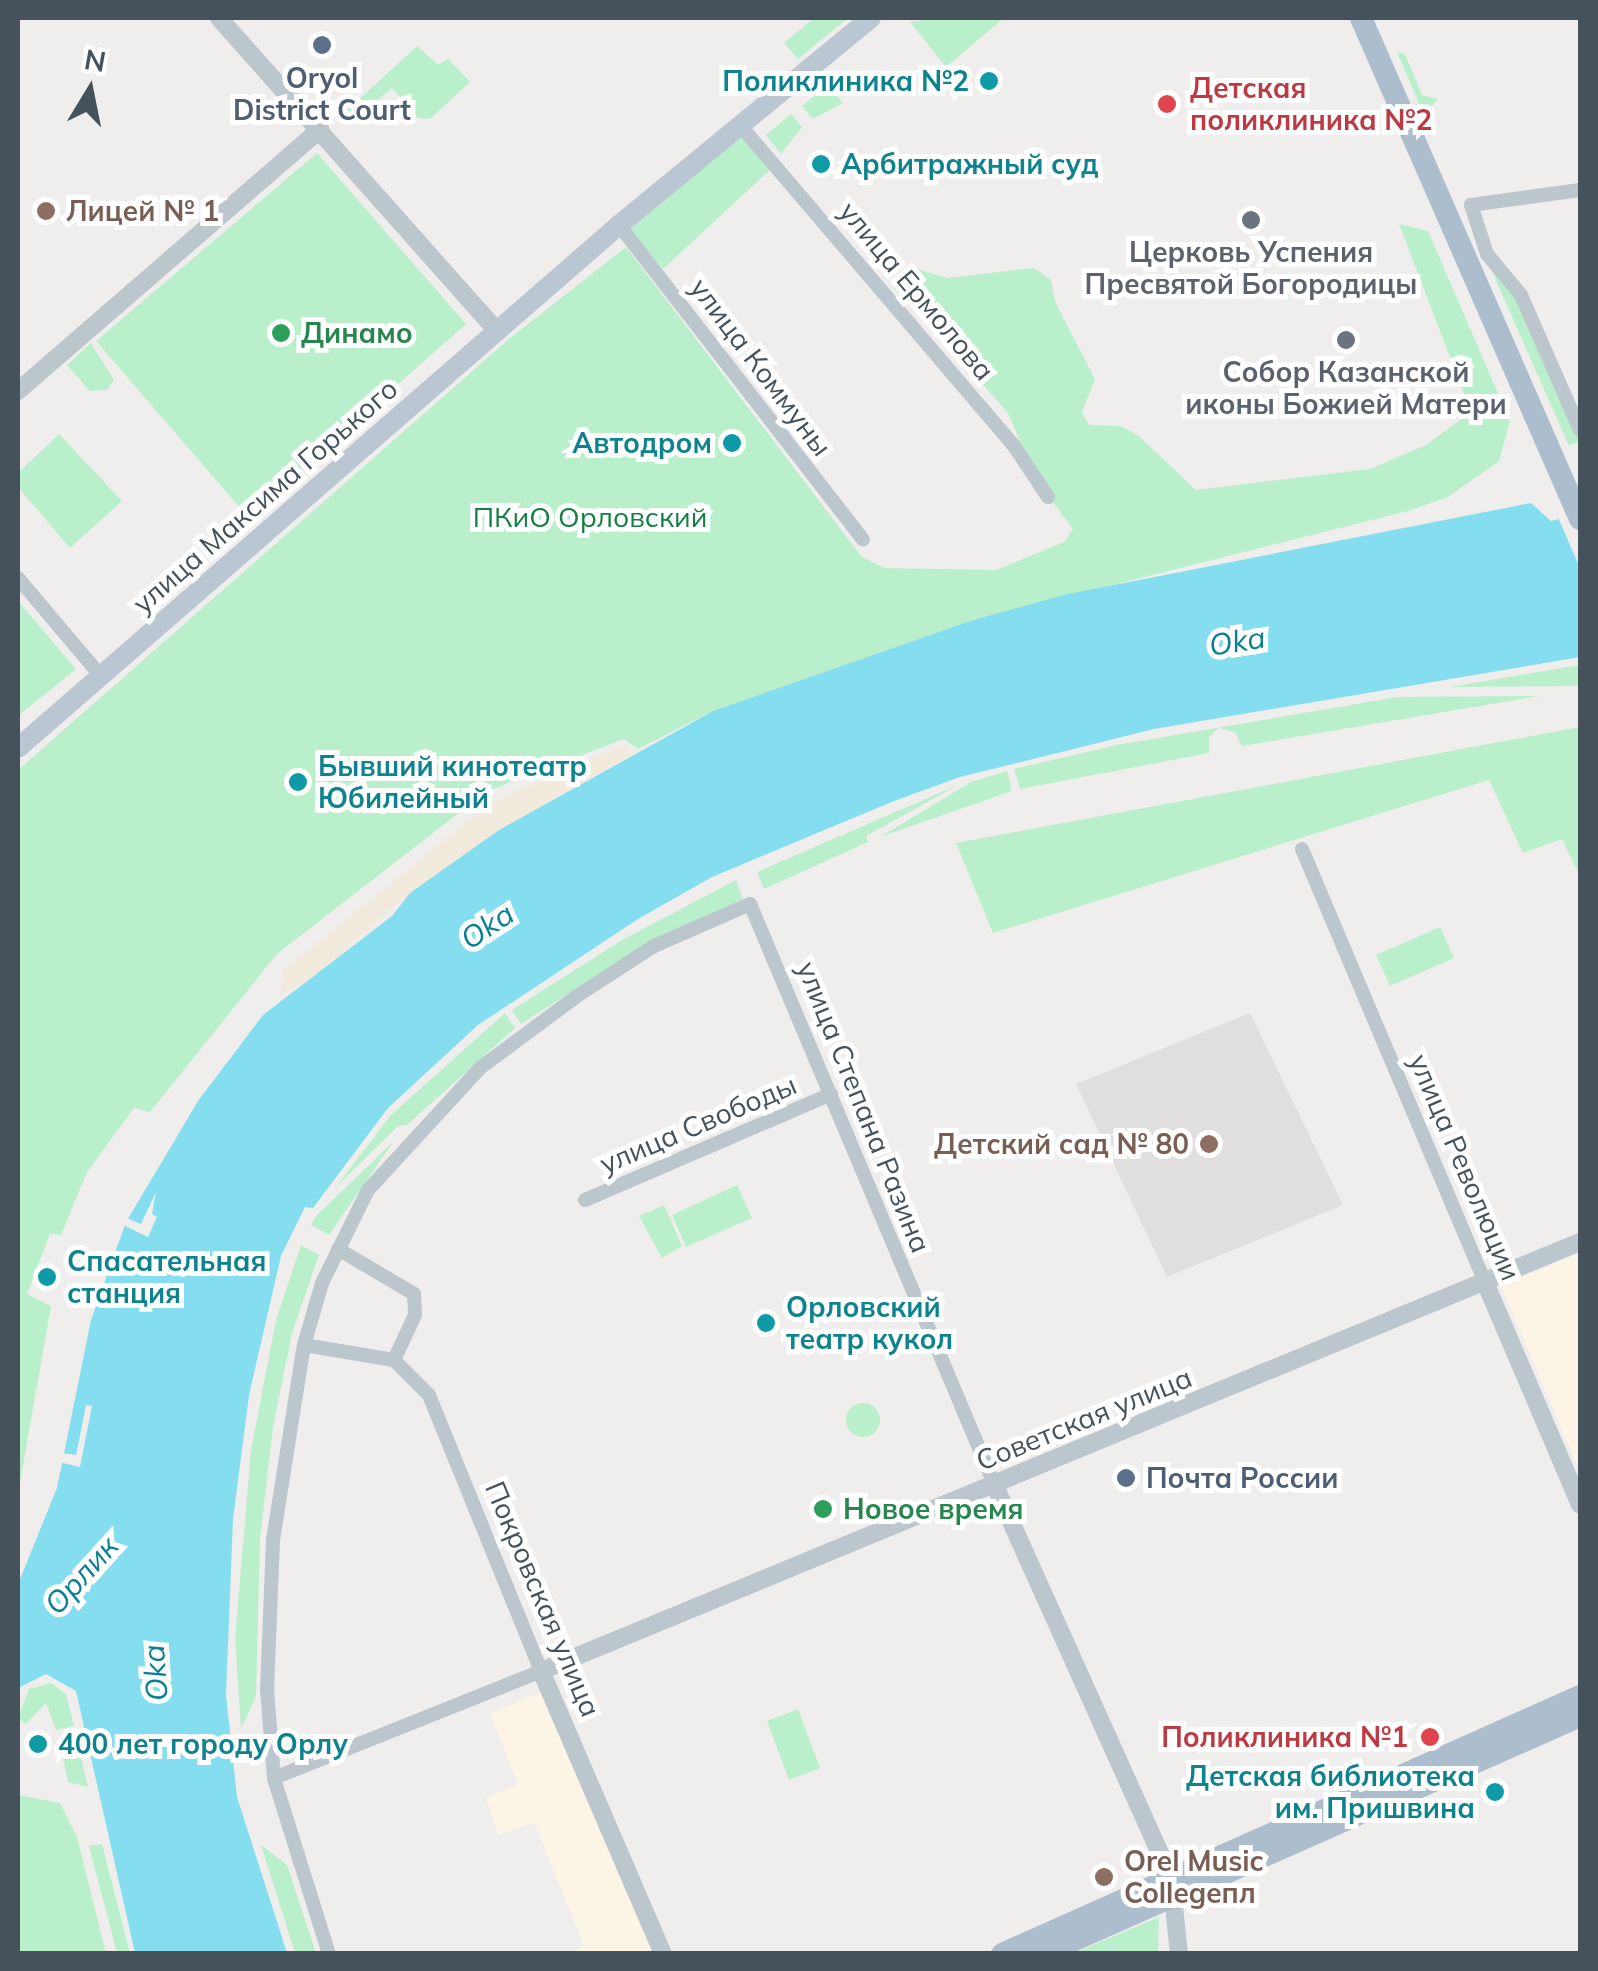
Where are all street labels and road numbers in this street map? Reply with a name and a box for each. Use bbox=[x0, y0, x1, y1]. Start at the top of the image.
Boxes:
street label: улица Ермолова bbox=[833, 195, 1001, 387]
street label: улица Коммуны bbox=[683, 272, 839, 462]
street label: улица Максима Горького bbox=[126, 372, 404, 620]
street label: улица Степана Разина bbox=[790, 957, 938, 1257]
street label: улица Революции bbox=[1402, 1049, 1528, 1285]
street label: улица Свободы bbox=[595, 1067, 801, 1181]
street label: Советская улица bbox=[971, 1360, 1197, 1478]
street label: Покровская улица bbox=[478, 1476, 608, 1722]

